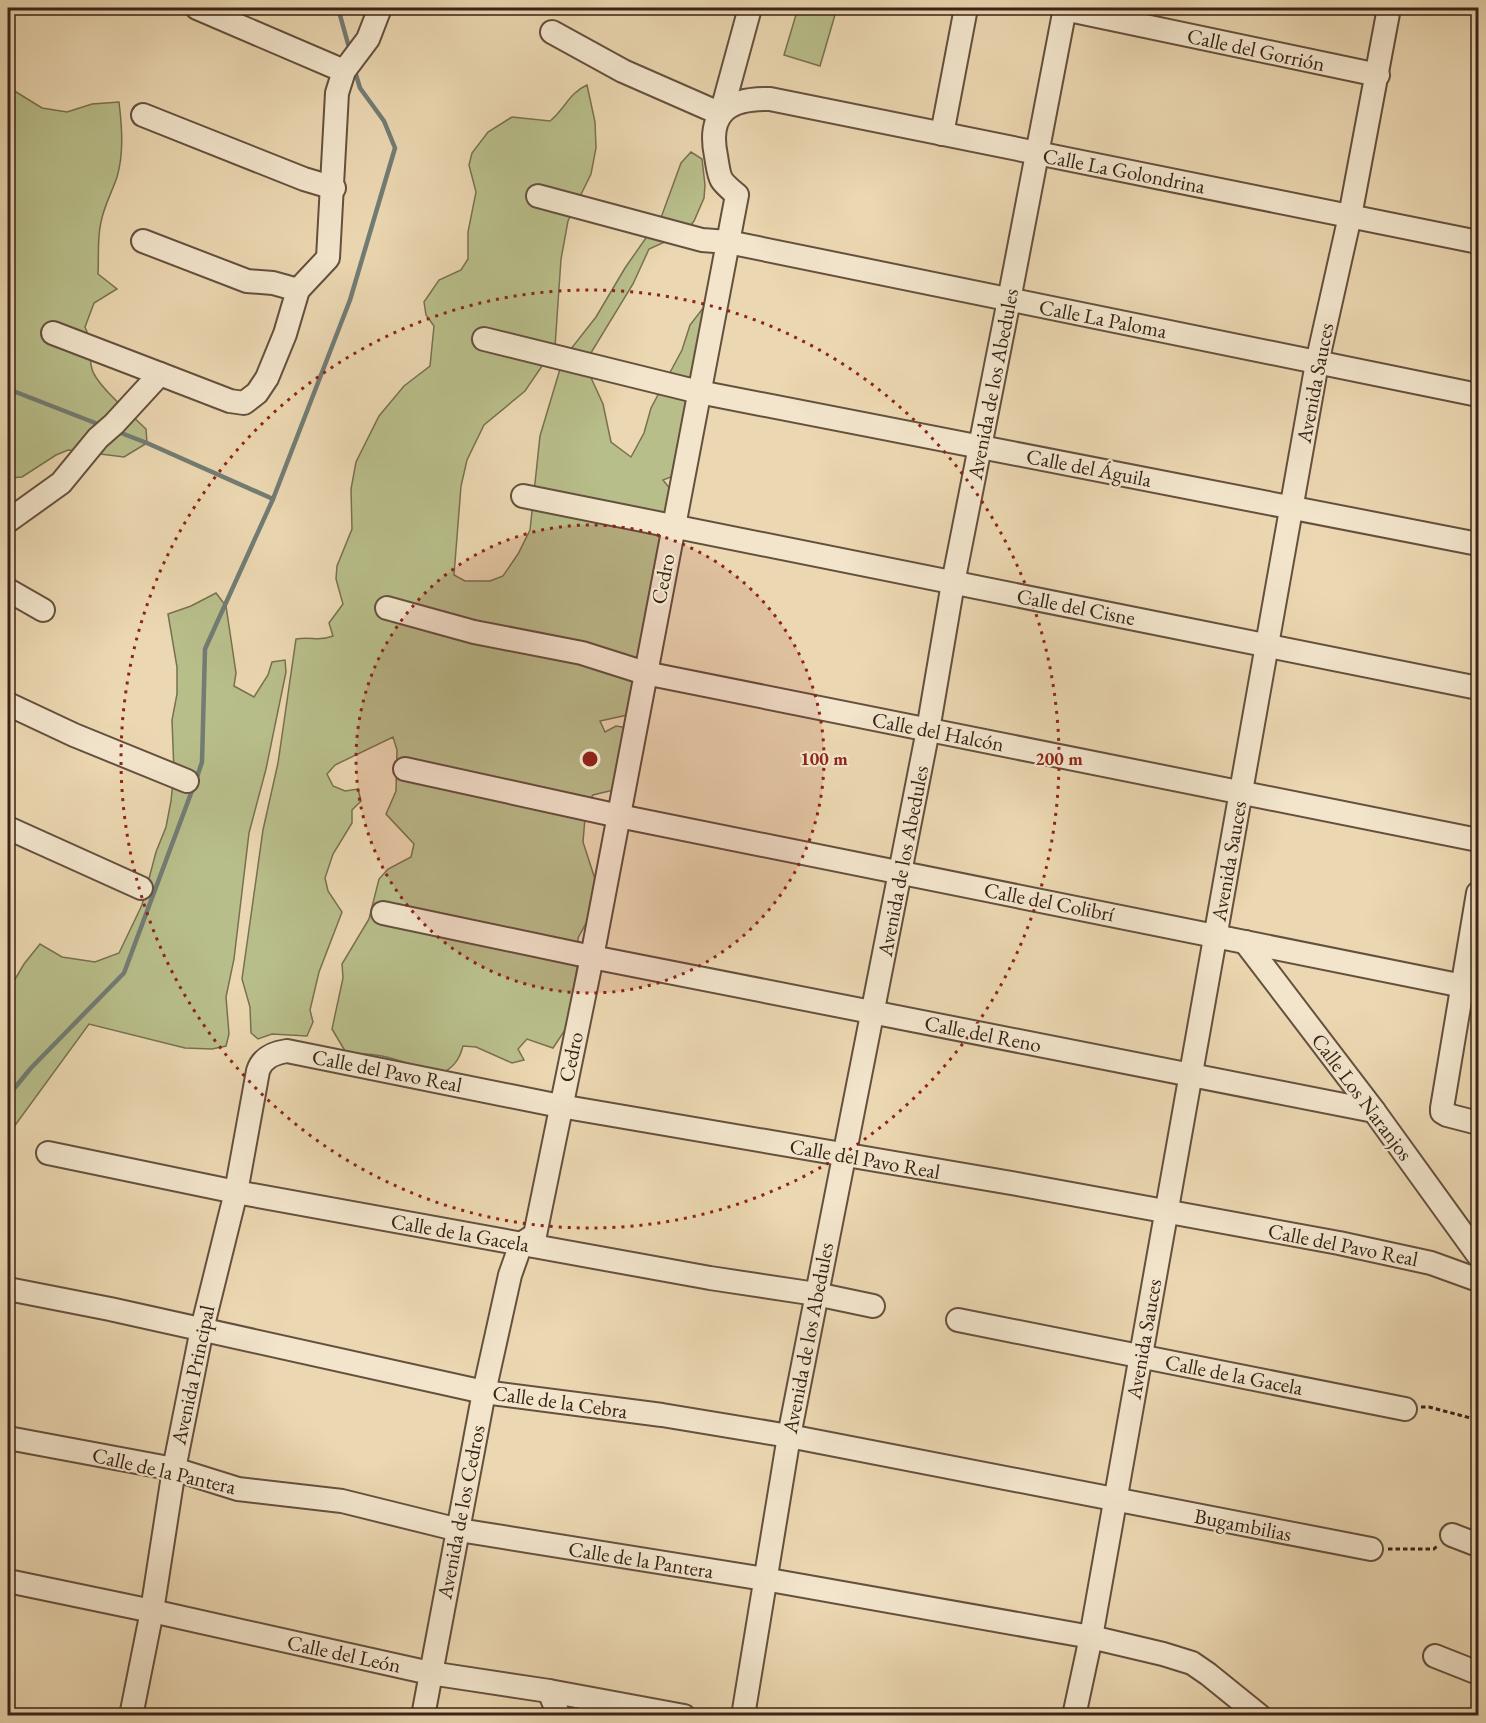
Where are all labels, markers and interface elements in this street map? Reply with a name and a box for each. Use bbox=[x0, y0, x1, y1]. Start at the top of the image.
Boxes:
street label: Calle del Gorrión bbox=[1185, 22, 1327, 77]
street label: Calle La Golondrina bbox=[1041, 142, 1208, 200]
street label: Avenida de los Abedules bbox=[961, 286, 1024, 483]
street label: Calle La Paloma bbox=[1037, 293, 1170, 344]
street label: Avenida Sauces bbox=[1289, 320, 1339, 446]
street label: Calle del Águila bbox=[1024, 442, 1155, 493]
street label: Cedro bbox=[644, 551, 681, 606]
street label: Calle del Cisne bbox=[1015, 582, 1138, 631]
street label: Calle del Halcón bbox=[870, 705, 1006, 758]
text: 100 m bbox=[800, 747, 848, 770]
text: 200 m bbox=[1035, 747, 1083, 770]
centre of rings bbox=[580, 749, 600, 769]
street label: Avenida de los Abedules bbox=[871, 763, 934, 960]
street label: Avenida Sauces bbox=[1204, 798, 1252, 924]
street label: Calle del Colibrí bbox=[982, 876, 1117, 928]
street label: Calle del Reno bbox=[922, 1009, 1044, 1058]
street label: Calle Los Naranjos bbox=[1306, 1028, 1419, 1166]
street label: Cedro bbox=[552, 1029, 589, 1085]
street label: Calle del Pavo Real bbox=[310, 1043, 464, 1098]
street label: Calle del Pavo Real bbox=[788, 1132, 942, 1185]
street label: Calle de la Gacela bbox=[389, 1207, 532, 1258]
street label: Calle del Pavo Real bbox=[1266, 1217, 1420, 1272]
street label: Avenida de los Abedules bbox=[776, 1240, 839, 1437]
street label: Avenida Sauces bbox=[1119, 1276, 1167, 1402]
street label: Avenida Principal bbox=[164, 1303, 220, 1448]
street label: Calle de la Gacela bbox=[1163, 1348, 1306, 1401]
street label: Calle de la Cebra bbox=[491, 1379, 630, 1424]
street label: Avenida de los Cedros bbox=[430, 1422, 491, 1602]
street label: Calle de la Pantera bbox=[90, 1441, 239, 1500]
street label: Bugambilias bbox=[1192, 1502, 1294, 1547]
street label: Calle de la Pantera bbox=[567, 1535, 716, 1584]
street label: Calle del León bbox=[285, 1628, 403, 1679]

